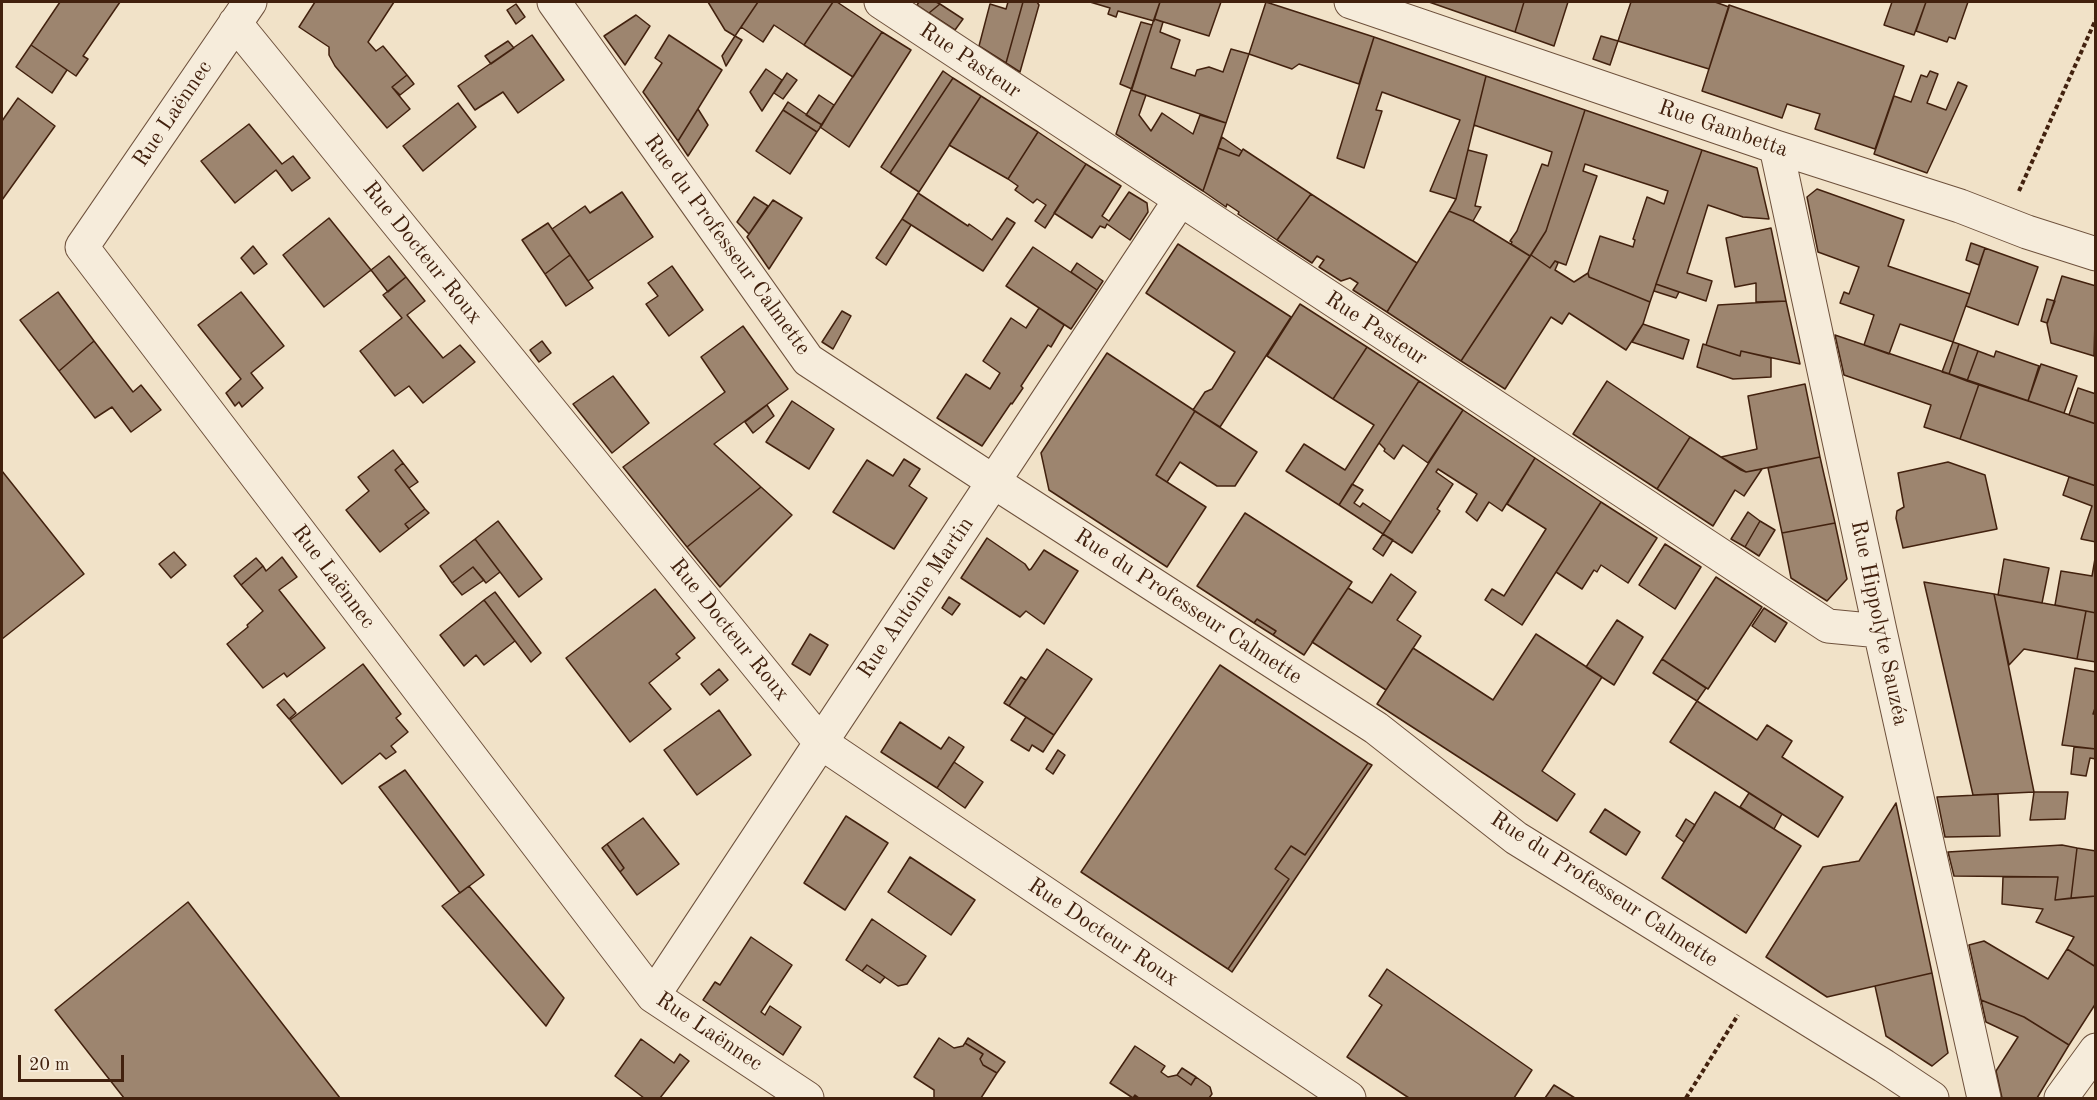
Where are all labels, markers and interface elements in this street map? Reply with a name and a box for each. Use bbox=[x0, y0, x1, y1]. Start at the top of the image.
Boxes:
street label: Rue Pasteur bbox=[914, 17, 1026, 105]
street label: Rue Laënnec bbox=[128, 56, 218, 172]
street label: Rue Gambetta bbox=[1655, 94, 1791, 164]
street label: Rue du Professeur Calmette bbox=[638, 130, 816, 360]
street label: Rue Docteur Roux bbox=[356, 176, 488, 330]
street label: Rue Pasteur bbox=[1320, 286, 1432, 372]
street label: Rue Antoine Martin bbox=[852, 512, 980, 684]
street label: Rue Hippolyte Sauzéa bbox=[1844, 518, 1914, 728]
street label: Rue Laënnec bbox=[285, 520, 381, 634]
street label: Rue du Professeur Calmette bbox=[1069, 523, 1307, 691]
street label: Rue Docteur Roux bbox=[663, 553, 795, 707]
street label: Rue du Professeur Calmette bbox=[1485, 806, 1723, 974]
street label: Rue Docteur Roux bbox=[1023, 873, 1183, 993]
street label: Rue Laënnec bbox=[651, 987, 767, 1077]
scale bar bbox=[21, 1043, 128, 1081]
text: 20 m bbox=[29, 1056, 69, 1074]

